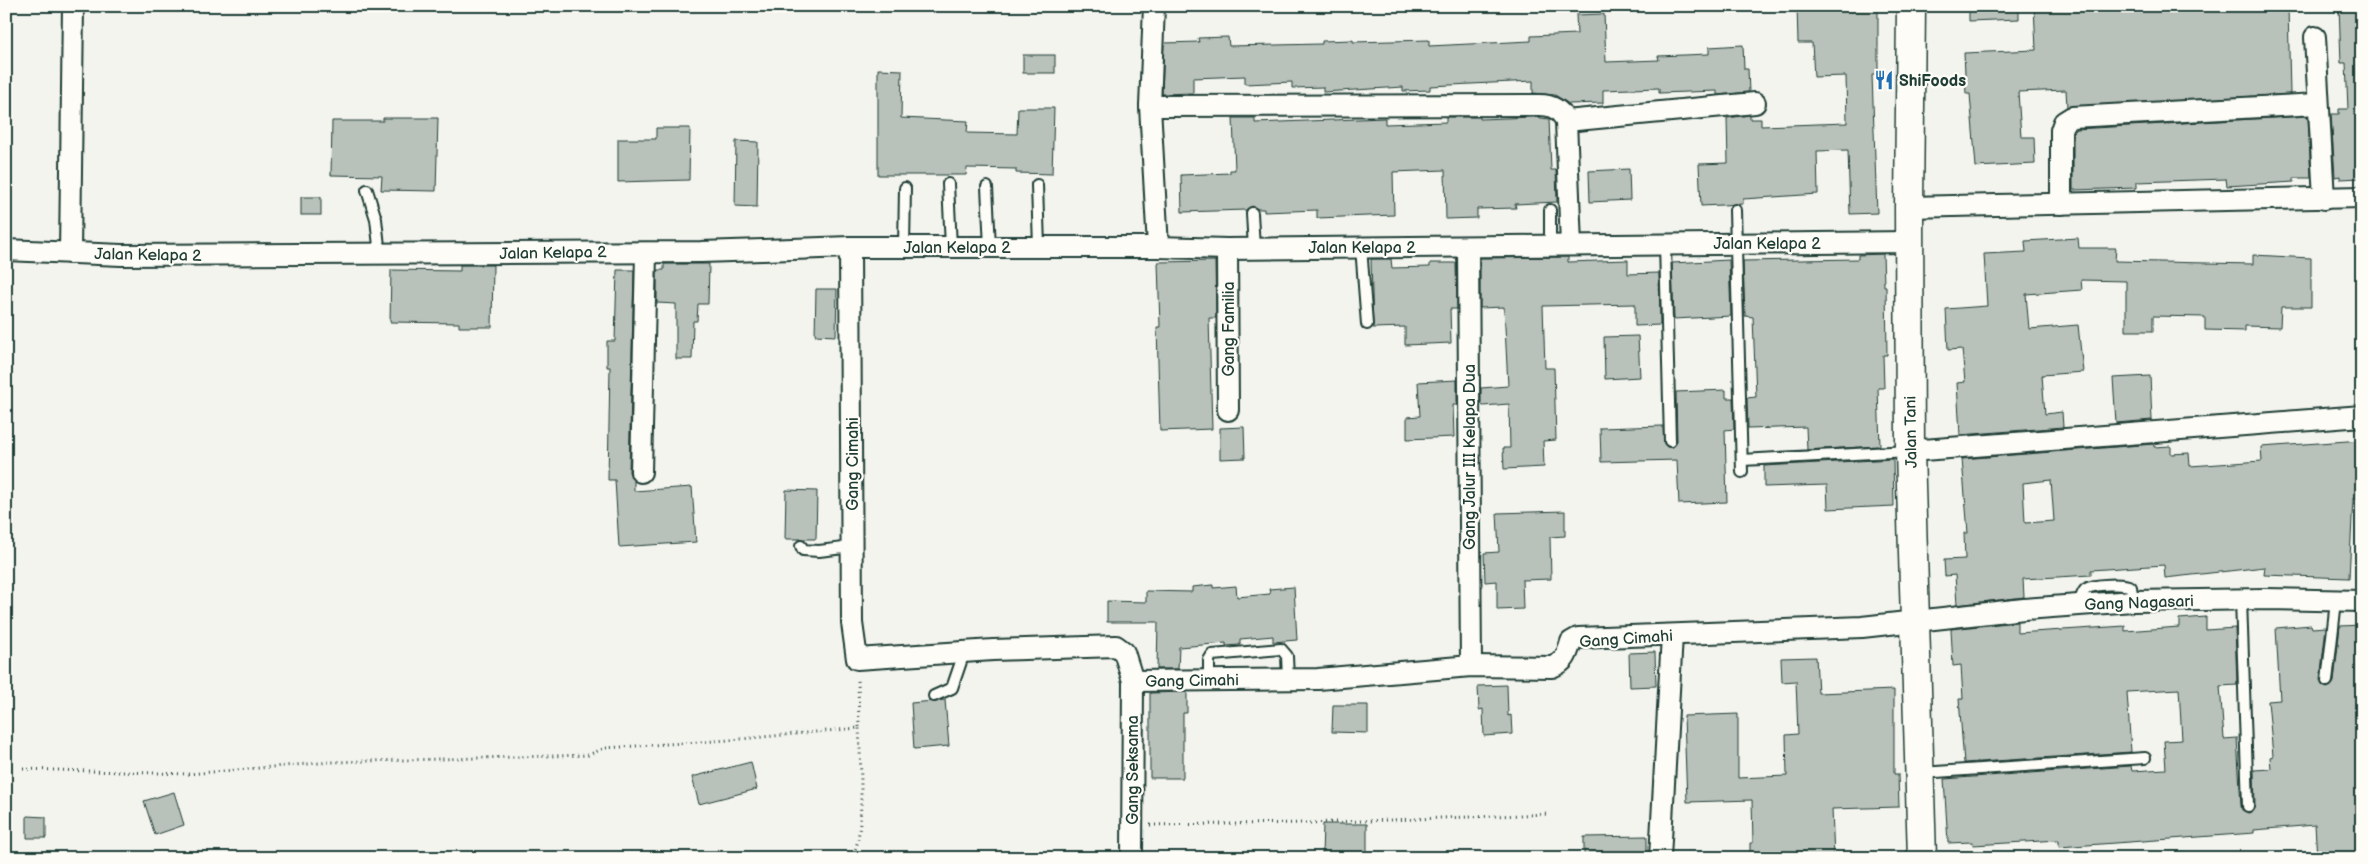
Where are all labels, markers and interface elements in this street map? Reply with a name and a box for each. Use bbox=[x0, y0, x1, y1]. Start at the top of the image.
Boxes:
restaurant icon: ShiFoods bbox=[1873, 69, 1895, 91]
place label: ShiFoods bbox=[1899, 72, 1966, 91]
street label: Jalan Kelapa 2 bbox=[1713, 235, 1821, 254]
street label: Jalan Kelapa 2 bbox=[903, 239, 1011, 258]
street label: Jalan Kelapa 2 bbox=[1308, 239, 1416, 258]
street label: Jalan Kelapa 2 bbox=[499, 243, 607, 264]
street label: Jalan Kelapa 2 bbox=[94, 245, 202, 266]
street label: Gang Familia bbox=[1220, 281, 1239, 377]
street label: Gang Jalur III Kelapa Dua bbox=[1461, 364, 1480, 550]
street label: Jalan Tani bbox=[1901, 396, 1922, 468]
street label: Gang Cimahi bbox=[844, 417, 863, 511]
street label: Gang Nagasari bbox=[2084, 592, 2194, 615]
street label: Gang Cimahi bbox=[1579, 627, 1673, 652]
street label: Gang Cimahi bbox=[1145, 671, 1239, 692]
street label: Gang Seksama bbox=[1124, 715, 1143, 825]

